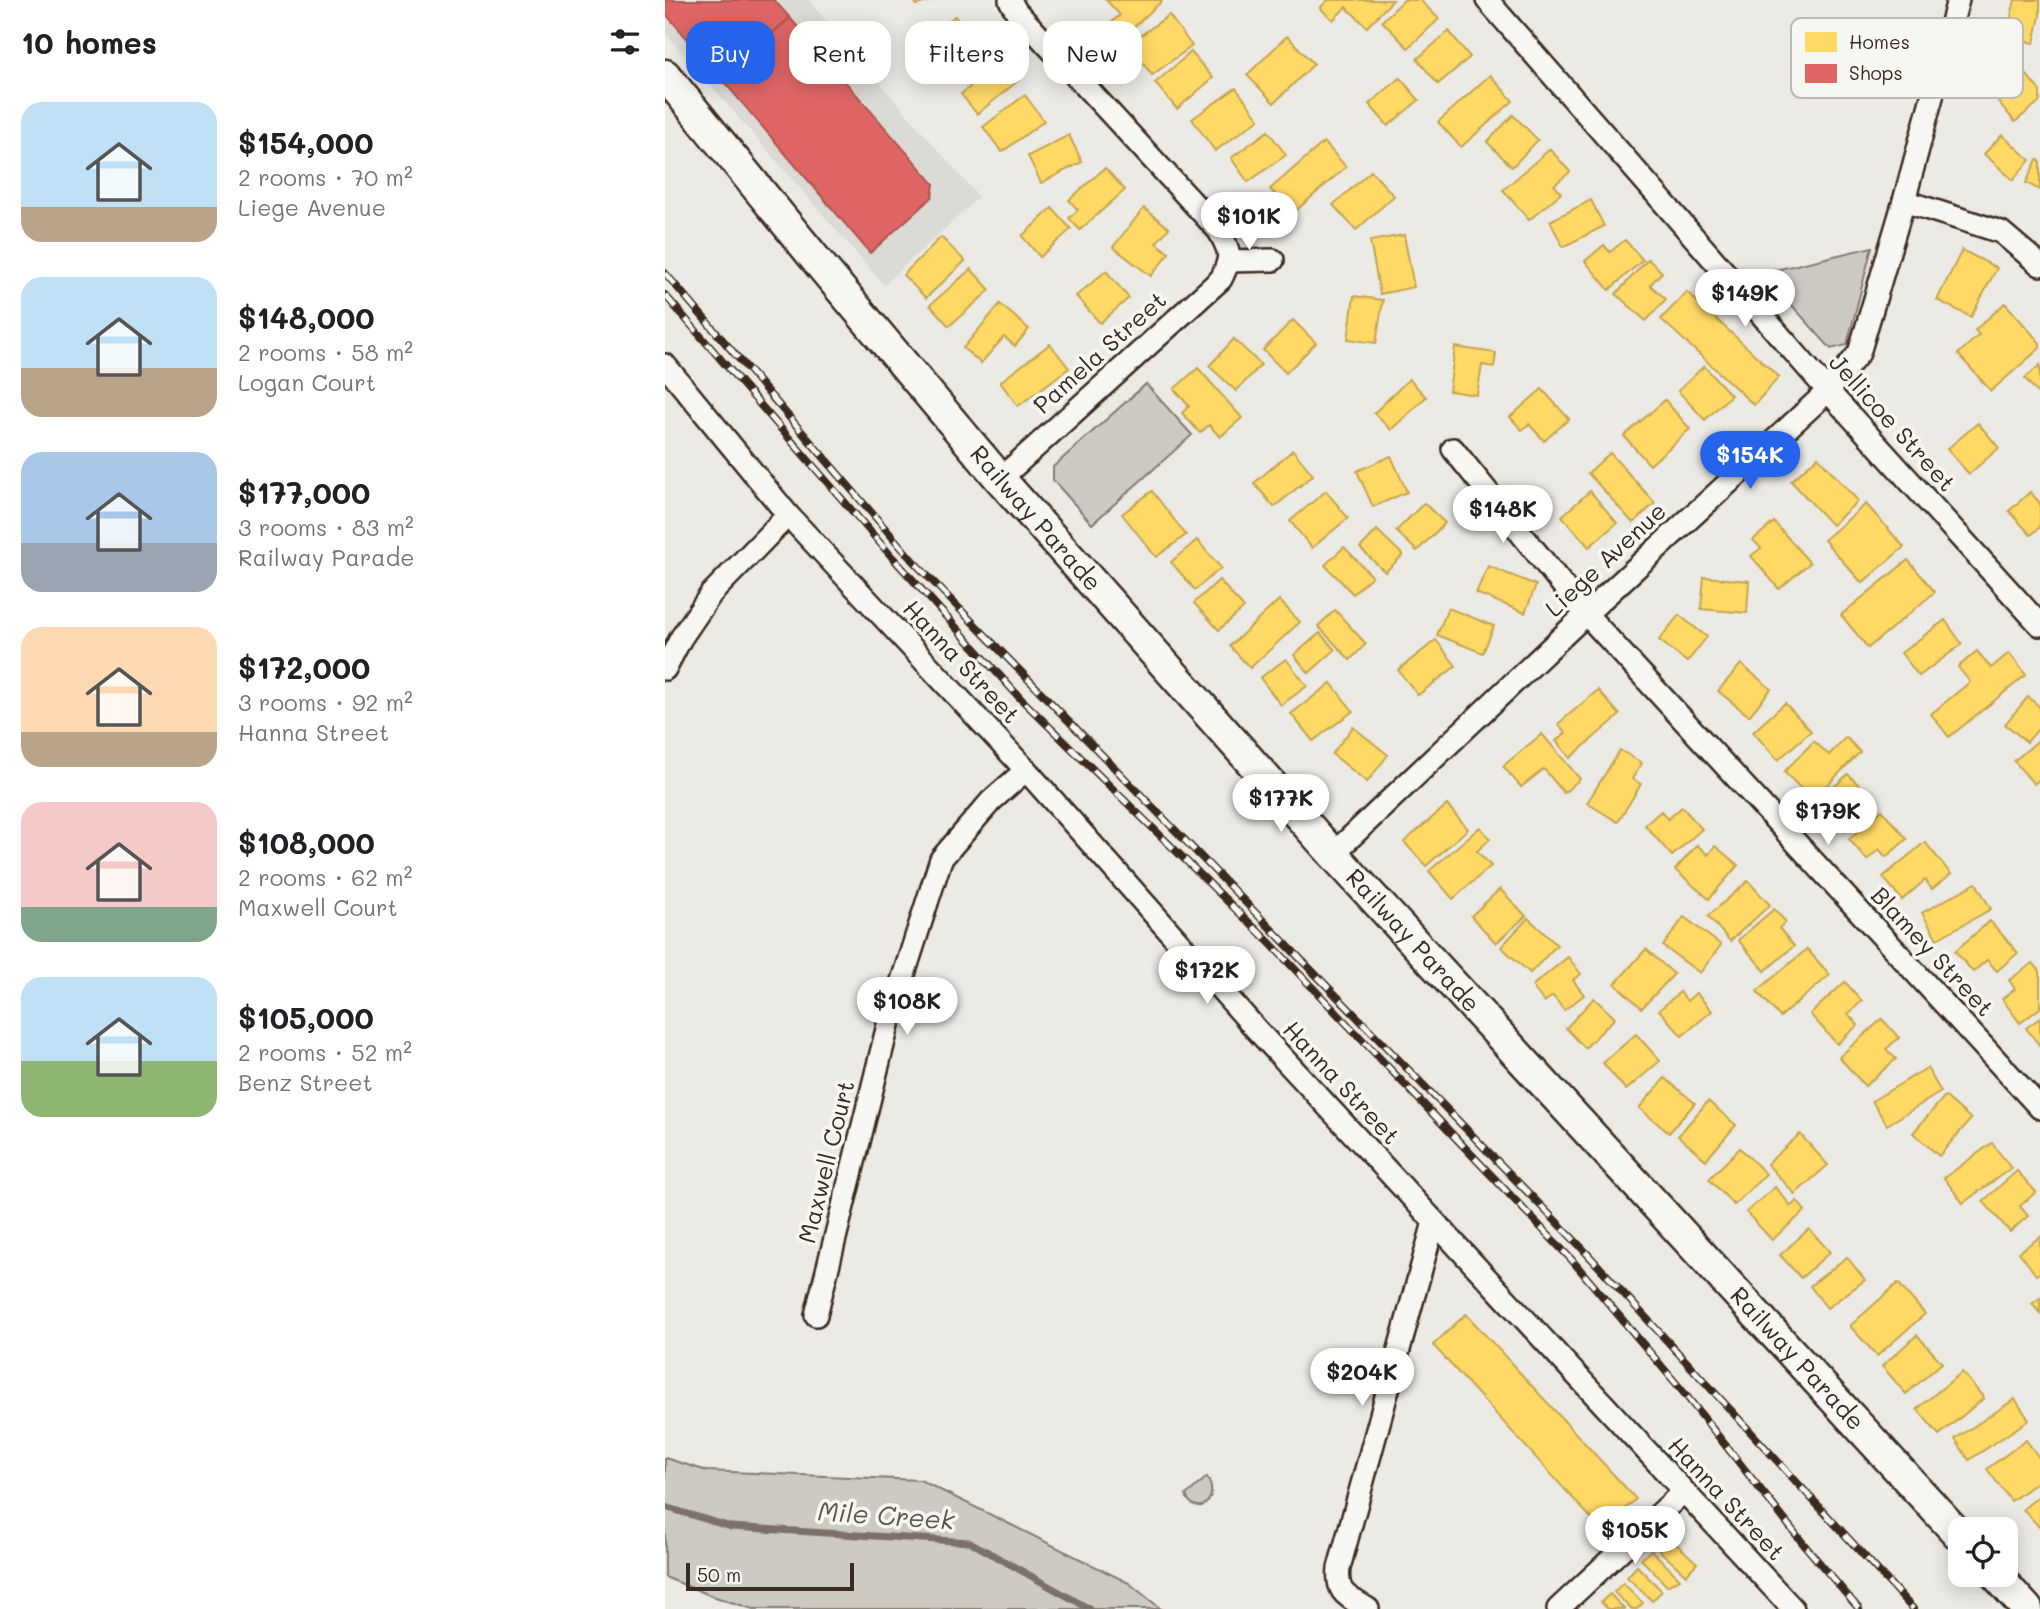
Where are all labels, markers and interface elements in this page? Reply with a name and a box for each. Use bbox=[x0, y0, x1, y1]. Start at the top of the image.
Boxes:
legend bbox=[1791, 18, 2023, 98]
chip: Buy bbox=[686, 21, 775, 84]
chip: Rent bbox=[789, 21, 891, 84]
chip: Filters bbox=[905, 21, 1029, 84]
chip: New bbox=[1043, 21, 1142, 84]
text: 10 homes bbox=[21, 22, 157, 62]
icon: filters bbox=[606, 23, 644, 61]
text: Homes bbox=[1849, 29, 1910, 54]
text: Shops bbox=[1849, 60, 1903, 85]
text: $154,000 bbox=[238, 122, 373, 162]
icon: home bbox=[77, 130, 161, 214]
text: 2 rooms · 70 m² bbox=[238, 162, 413, 192]
text: Liege Avenue bbox=[238, 192, 386, 222]
pin: $101K bbox=[1200, 192, 1298, 252]
text: $101K bbox=[1217, 200, 1281, 230]
pin: $149K bbox=[1696, 270, 1794, 329]
text: $149K bbox=[1711, 277, 1779, 307]
street label: Pamela Street bbox=[1026, 284, 1172, 420]
text: $148,000 bbox=[238, 297, 375, 337]
icon: home bbox=[77, 305, 161, 389]
text: 2 rooms · 58 m² bbox=[238, 337, 413, 367]
street label: Jellicoe Street bbox=[1823, 347, 1963, 497]
text: Logan Court bbox=[238, 367, 376, 397]
pin: $154K bbox=[1701, 432, 1799, 491]
street label: Railway Parade bbox=[964, 438, 1109, 597]
text: $154K bbox=[1716, 439, 1784, 469]
text: $177,000 bbox=[238, 472, 370, 512]
icon: home bbox=[77, 480, 161, 564]
pin: $148K bbox=[1454, 486, 1552, 545]
text: $148K bbox=[1469, 493, 1537, 523]
street label: Liege Avenue bbox=[1538, 495, 1672, 623]
text: 3 rooms · 83 m² bbox=[238, 512, 414, 542]
text: Railway Parade bbox=[238, 542, 415, 572]
street label: Hanna Street bbox=[897, 593, 1027, 729]
text: $172,000 bbox=[238, 647, 370, 687]
icon: home bbox=[77, 655, 161, 739]
text: 3 rooms · 92 m² bbox=[238, 687, 413, 717]
text: Hanna Street bbox=[238, 717, 389, 747]
pin: $177K bbox=[1232, 774, 1330, 834]
text: $177K bbox=[1248, 782, 1314, 812]
pin: $179K bbox=[1779, 788, 1877, 847]
text: $179K bbox=[1795, 795, 1861, 825]
text: $108,000 bbox=[238, 822, 375, 862]
icon: home bbox=[77, 830, 161, 914]
street label: Railway Parade bbox=[1340, 861, 1487, 1018]
text: 2 rooms · 62 m² bbox=[238, 862, 412, 892]
street label: Blamey Street bbox=[1865, 880, 2001, 1022]
text: Maxwell Court bbox=[238, 892, 398, 922]
pin: $172K bbox=[1158, 946, 1256, 1006]
text: $172K bbox=[1174, 954, 1240, 984]
pin: $108K bbox=[858, 978, 956, 1037]
text: $108K bbox=[873, 985, 941, 1015]
text: $105,000 bbox=[238, 997, 374, 1037]
icon: home bbox=[77, 1005, 161, 1089]
street label: Hanna Street bbox=[1277, 1014, 1407, 1150]
text: 2 rooms · 52 m² bbox=[238, 1037, 412, 1067]
text: Benz Street bbox=[238, 1067, 373, 1097]
street label: Maxwell Court bbox=[790, 1077, 861, 1246]
street label: Railway Parade bbox=[1724, 1279, 1872, 1436]
pin: $204K bbox=[1313, 1348, 1411, 1408]
text: $204K bbox=[1326, 1356, 1398, 1386]
street label: Hanna Street bbox=[1662, 1430, 1792, 1566]
water label: Mile Creek bbox=[816, 1493, 957, 1537]
pin: $105K bbox=[1586, 1506, 1684, 1566]
text: $105K bbox=[1601, 1514, 1669, 1544]
map controls bbox=[1948, 1517, 2018, 1587]
button: locate bbox=[1948, 1517, 2018, 1587]
scale bar bbox=[686, 1560, 854, 1592]
text: 50 m bbox=[697, 1562, 741, 1587]

